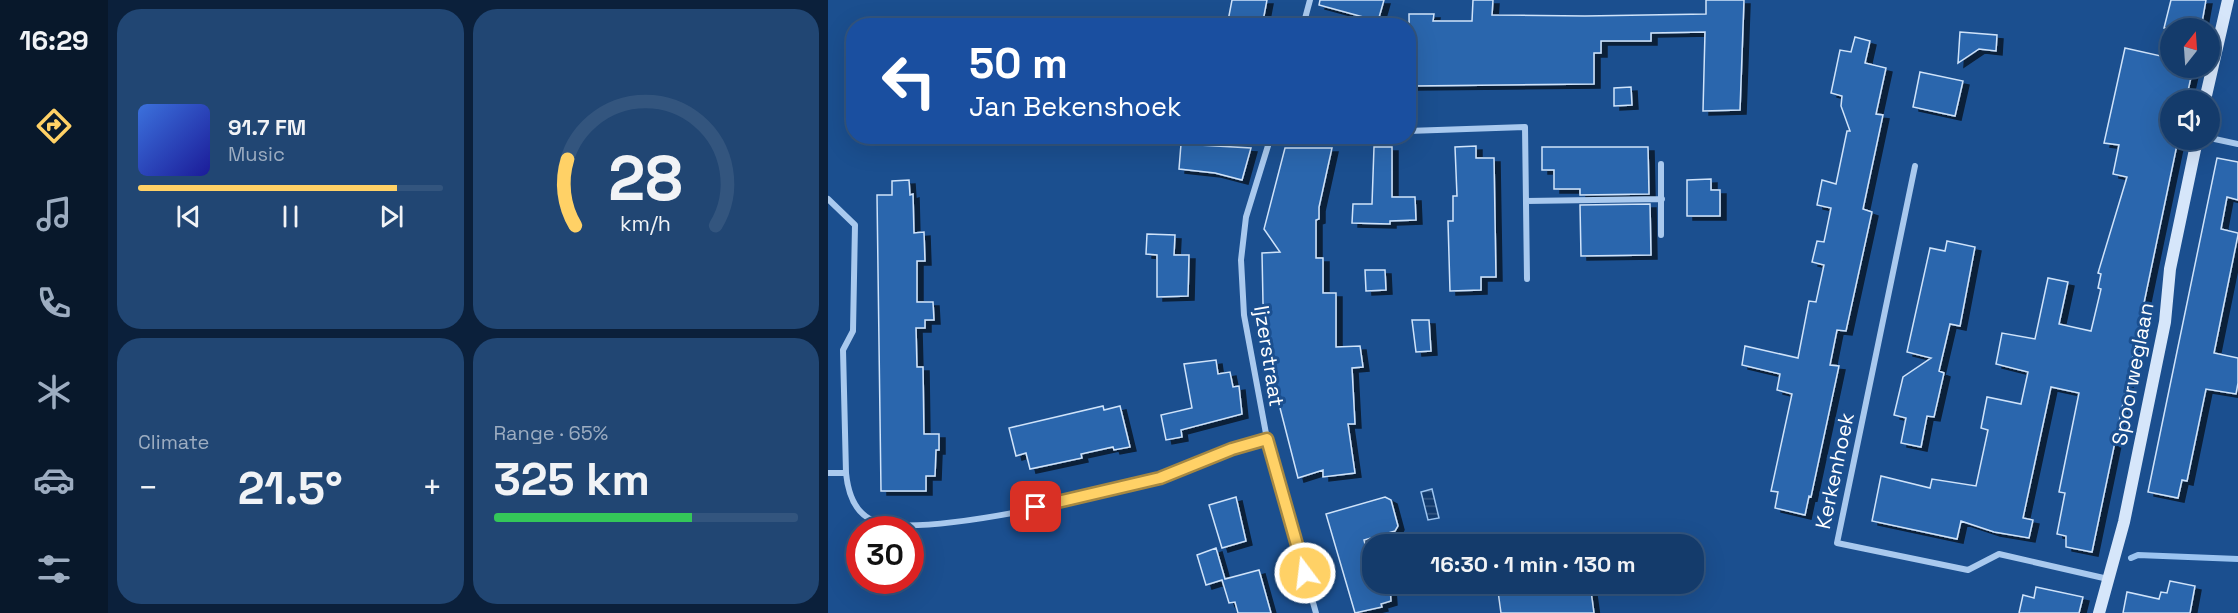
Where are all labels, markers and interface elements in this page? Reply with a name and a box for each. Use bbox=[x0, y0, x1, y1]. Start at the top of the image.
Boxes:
north arrow bbox=[2160, 18, 2220, 78]
map controls bbox=[2160, 18, 2220, 150]
text: 16:29 bbox=[19, 23, 89, 58]
text: 50 m bbox=[969, 37, 1068, 90]
icon: left bbox=[870, 42, 948, 120]
text: Jan Bekenshoek bbox=[969, 89, 1182, 124]
button: sound bbox=[2160, 90, 2220, 150]
icon: directions bbox=[33, 105, 75, 147]
text: 91.7 FM bbox=[228, 113, 306, 141]
text: 28 bbox=[608, 139, 683, 218]
text: Music bbox=[228, 141, 285, 167]
icon: music bbox=[33, 193, 75, 235]
icon: previous bbox=[172, 200, 205, 233]
icon: pause bbox=[274, 200, 307, 233]
icon: next bbox=[375, 200, 408, 233]
text: km/h bbox=[620, 210, 671, 237]
icon: phone bbox=[33, 282, 75, 324]
street label: Spoorweglaan bbox=[2105, 300, 2160, 448]
street label: Ijzerstraat bbox=[1248, 303, 1291, 408]
icon: climate bbox=[33, 371, 75, 413]
street label: Kerkenhoek bbox=[1809, 410, 1860, 532]
text: Range · 65% bbox=[494, 420, 608, 446]
text: Climate bbox=[138, 429, 209, 455]
text: 325 km bbox=[494, 451, 650, 508]
icon: car bbox=[33, 459, 75, 501]
text: 21.5° bbox=[238, 460, 343, 517]
text: − bbox=[138, 467, 158, 509]
text: + bbox=[422, 467, 443, 509]
pin bbox=[1010, 481, 1061, 532]
icon: arrive bbox=[1019, 490, 1052, 523]
speed limit sign: 30 bbox=[846, 516, 924, 594]
position arrow bbox=[1273, 541, 1337, 605]
icon: filters bbox=[33, 548, 75, 590]
text: 16:30 · 1 min · 130 m bbox=[1430, 550, 1636, 578]

